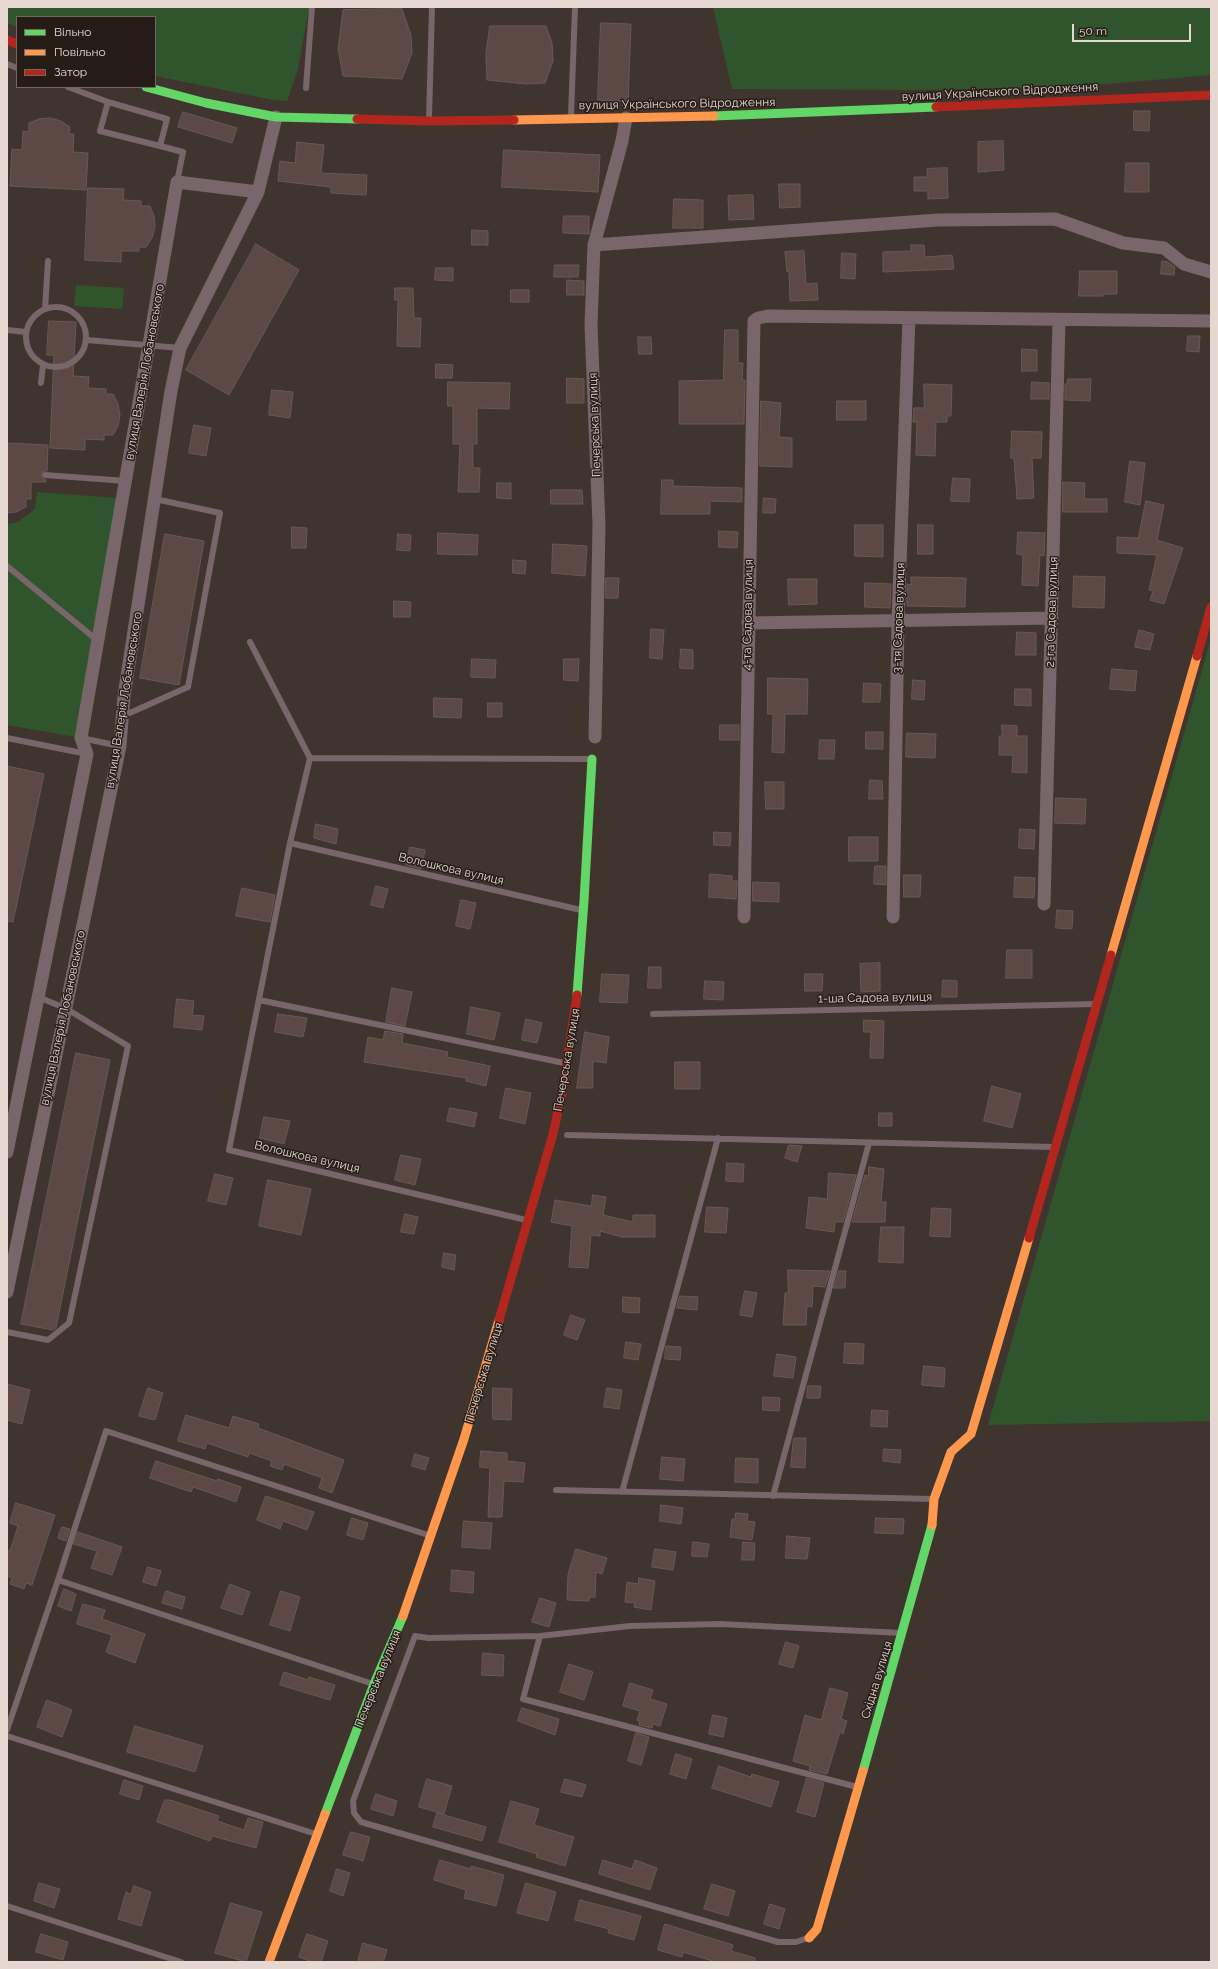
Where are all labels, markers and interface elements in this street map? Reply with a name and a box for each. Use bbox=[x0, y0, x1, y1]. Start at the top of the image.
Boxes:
legend bbox=[16, 16, 156, 88]
scale bar bbox=[1074, 16, 1193, 42]
text: 50 m bbox=[1079, 24, 1107, 38]
text: Вільно bbox=[54, 25, 91, 39]
text: Повільно bbox=[54, 45, 106, 59]
text: Затор bbox=[54, 65, 87, 79]
street label: вулиця Українського Відродження bbox=[901, 80, 1099, 104]
street label: вулиця Українського Відродження bbox=[579, 95, 775, 113]
street label: вулиця Валерія Лобановського bbox=[122, 283, 168, 461]
street label: Печерська вулиця bbox=[586, 373, 604, 477]
street label: 2-га Садова вулиця bbox=[1043, 556, 1061, 668]
street label: 4-та Садова вулиця bbox=[740, 559, 756, 671]
street label: 3-тя Садова вулиця bbox=[890, 562, 908, 674]
street label: вулиця Валерія Лобановського bbox=[103, 611, 145, 789]
street label: Волошкова вулиця bbox=[397, 850, 505, 888]
street label: вулиця Валерія Лобановського bbox=[37, 929, 89, 1107]
street label: 1-ша Садова вулиця bbox=[818, 990, 932, 1006]
street label: Печерська вулиця bbox=[551, 1007, 583, 1113]
street label: Волошкова вулиця bbox=[253, 1138, 361, 1176]
street label: Печерська вулиця bbox=[462, 1321, 506, 1425]
street label: Печерська вулиця bbox=[352, 1628, 404, 1730]
street label: Східна вулиця bbox=[858, 1639, 896, 1721]

